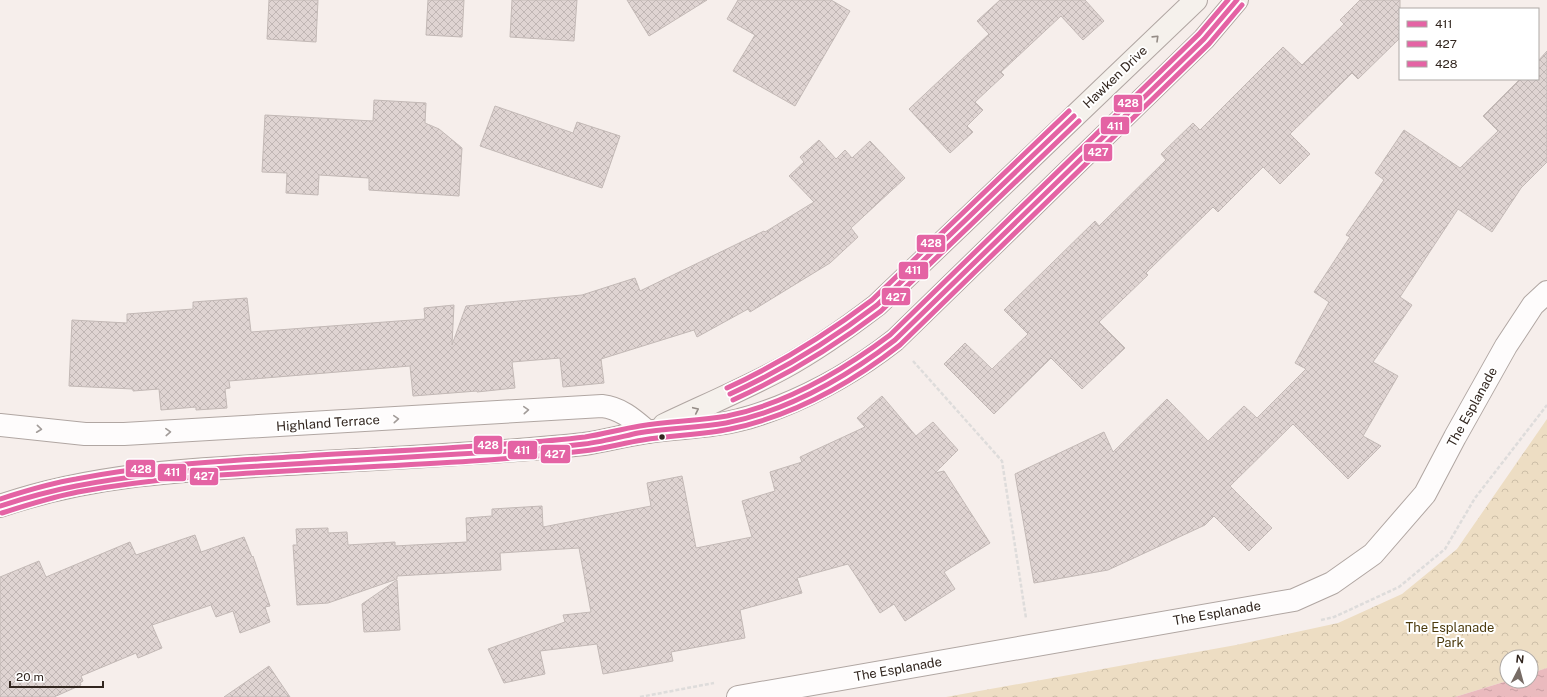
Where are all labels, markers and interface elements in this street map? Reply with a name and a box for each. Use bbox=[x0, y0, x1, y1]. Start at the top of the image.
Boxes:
legend bbox=[1399, 8, 1539, 80]
text: 411 bbox=[1435, 17, 1452, 31]
one-way arrow bbox=[1151, 35, 1159, 43]
text: 427 bbox=[1435, 37, 1457, 51]
street label: Hawken Drive bbox=[1080, 43, 1150, 111]
text: 428 bbox=[1435, 57, 1458, 71]
line badge: 428 bbox=[1113, 94, 1143, 113]
text: 428 bbox=[1117, 97, 1139, 109]
line badge: 411 bbox=[1100, 116, 1130, 135]
text: 411 bbox=[1107, 120, 1123, 132]
line badge: 427 bbox=[1083, 143, 1113, 162]
text: 427 bbox=[1087, 146, 1109, 158]
line badge: 428 bbox=[916, 234, 946, 253]
text: 428 bbox=[920, 237, 942, 249]
line badge: 411 bbox=[898, 261, 929, 280]
text: 411 bbox=[905, 264, 921, 276]
line badge: 427 bbox=[881, 287, 911, 306]
text: 427 bbox=[885, 291, 907, 303]
street label: The Esplanade bbox=[1444, 365, 1500, 449]
one-way arrow bbox=[523, 406, 529, 415]
one-way arrow bbox=[692, 407, 700, 415]
street label: Highland Terrace bbox=[276, 412, 380, 434]
one-way arrow bbox=[393, 414, 399, 423]
one-way arrow bbox=[36, 424, 42, 433]
one-way arrow bbox=[165, 428, 171, 437]
unlabelled marker bbox=[657, 432, 667, 442]
line badge: 428 bbox=[473, 435, 503, 455]
text: 428 bbox=[477, 439, 499, 451]
line badge: 411 bbox=[507, 440, 538, 460]
text: 411 bbox=[514, 444, 530, 456]
line badge: 427 bbox=[540, 444, 571, 464]
text: 427 bbox=[544, 448, 566, 460]
line badge: 428 bbox=[125, 459, 156, 478]
text: 428 bbox=[130, 463, 152, 475]
line badge: 411 bbox=[157, 463, 187, 482]
text: 411 bbox=[164, 466, 180, 478]
line badge: 427 bbox=[189, 467, 219, 486]
text: 427 bbox=[193, 470, 215, 482]
street label: The Esplanade bbox=[1172, 598, 1262, 628]
park label: The Esplanade Park bbox=[1406, 620, 1494, 650]
north arrow bbox=[1499, 649, 1539, 689]
text: N bbox=[1515, 653, 1525, 665]
street label: The Esplanade bbox=[853, 654, 943, 684]
scale bar bbox=[10, 663, 103, 689]
text: 20 m bbox=[16, 670, 44, 684]

